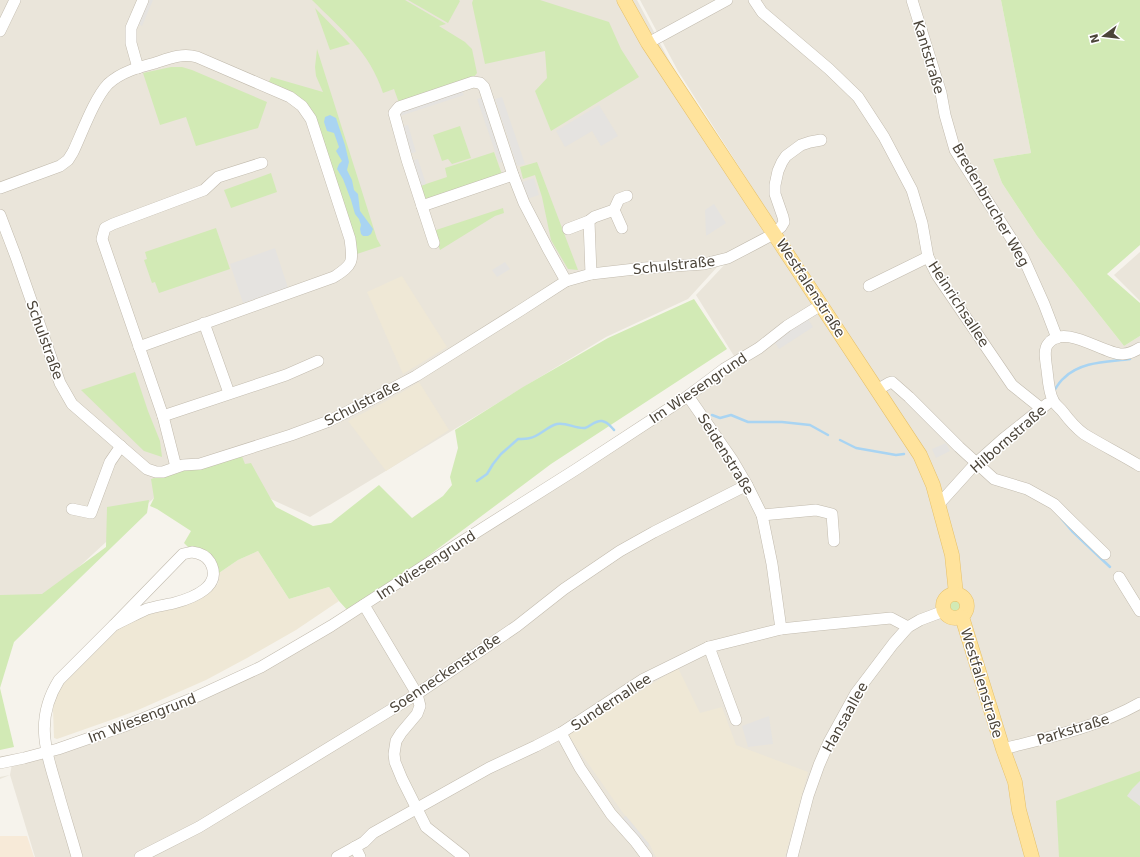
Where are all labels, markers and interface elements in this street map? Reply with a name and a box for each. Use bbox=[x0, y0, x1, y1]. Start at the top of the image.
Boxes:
north arrow bbox=[1084, 16, 1124, 56]
street label: Kantstraße bbox=[910, 18, 948, 96]
text: N bbox=[1087, 32, 1102, 45]
street label: Bredenbrucher Weg bbox=[949, 141, 1033, 269]
street label: Westfalenstraße bbox=[773, 236, 849, 340]
street label: Schulstraße bbox=[632, 253, 716, 277]
street label: Heinrichsallee bbox=[925, 258, 993, 350]
street label: Schulstraße bbox=[23, 298, 67, 382]
street label: Im Wiesengrund bbox=[646, 349, 750, 427]
street label: Schulstraße bbox=[321, 377, 403, 429]
street label: Hilbornstraße bbox=[967, 402, 1049, 476]
street label: Seidenstraße bbox=[695, 411, 757, 497]
street label: Im Wiesengrund bbox=[374, 527, 478, 603]
street label: Westfalenstraße bbox=[958, 626, 1006, 740]
street label: Soenneckenstraße bbox=[387, 630, 503, 716]
street label: Sundernallee bbox=[568, 670, 654, 734]
street label: Hansaallee bbox=[819, 679, 871, 755]
street label: Im Wiesengrund bbox=[86, 690, 198, 746]
street label: Parkstraße bbox=[1035, 710, 1111, 748]

